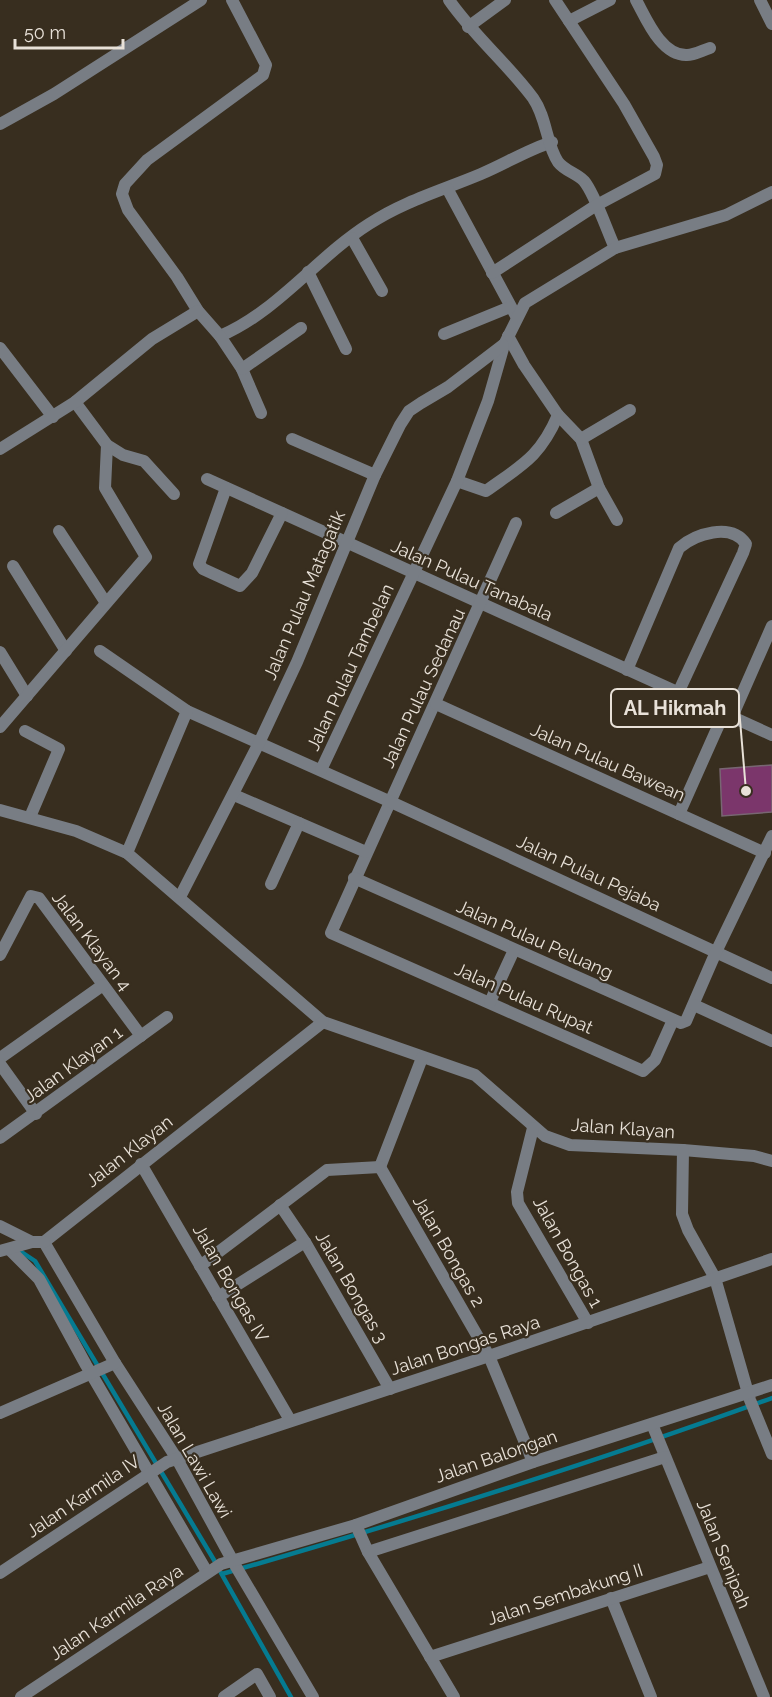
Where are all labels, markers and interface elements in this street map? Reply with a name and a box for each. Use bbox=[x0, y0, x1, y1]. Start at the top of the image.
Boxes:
scale bar bbox=[15, 12, 123, 50]
text: 50 m bbox=[24, 22, 66, 43]
street label: Jalan Pulau Matagatik bbox=[259, 507, 349, 683]
street label: Jalan Pulau Tanabala bbox=[388, 535, 556, 625]
street label: Jalan Pulau Tambelan bbox=[302, 580, 398, 754]
street label: Jalan Pulau Sedanau bbox=[377, 605, 469, 771]
callout: AL Hikmah bbox=[611, 689, 739, 727]
text: AL Hikmah bbox=[624, 696, 726, 720]
street label: Jalan Pulau Bawean bbox=[528, 719, 688, 805]
street label: Jalan Pulau Pejaba bbox=[514, 830, 664, 916]
street label: Jalan Klayan 4 bbox=[48, 887, 136, 995]
street label: Jalan Pulau Peluang bbox=[454, 895, 616, 983]
street label: Jalan Pulau Rupat bbox=[452, 958, 596, 1038]
street label: Jalan Klayan 1 bbox=[20, 1021, 126, 1107]
street label: Jalan Klayan bbox=[82, 1111, 176, 1191]
street label: Jalan Klayan bbox=[570, 1114, 676, 1142]
street label: Jalan Bongas 2 bbox=[409, 1192, 489, 1310]
street label: Jalan Bongas 1 bbox=[529, 1193, 607, 1311]
street label: Jalan Bongas IV bbox=[189, 1221, 273, 1345]
street label: Jalan Bongas 3 bbox=[312, 1228, 392, 1346]
street label: Jalan Bongas Raya bbox=[388, 1311, 542, 1379]
street label: Jalan Lawi Lawi bbox=[153, 1399, 237, 1521]
street label: Jalan Balongan bbox=[432, 1425, 560, 1487]
street label: Jalan Karmila IV bbox=[22, 1450, 144, 1542]
street label: Jalan Senipah bbox=[693, 1497, 755, 1611]
street label: Jalan Sembakung II bbox=[485, 1559, 645, 1629]
street label: Jalan Karmila Raya bbox=[45, 1560, 187, 1664]

